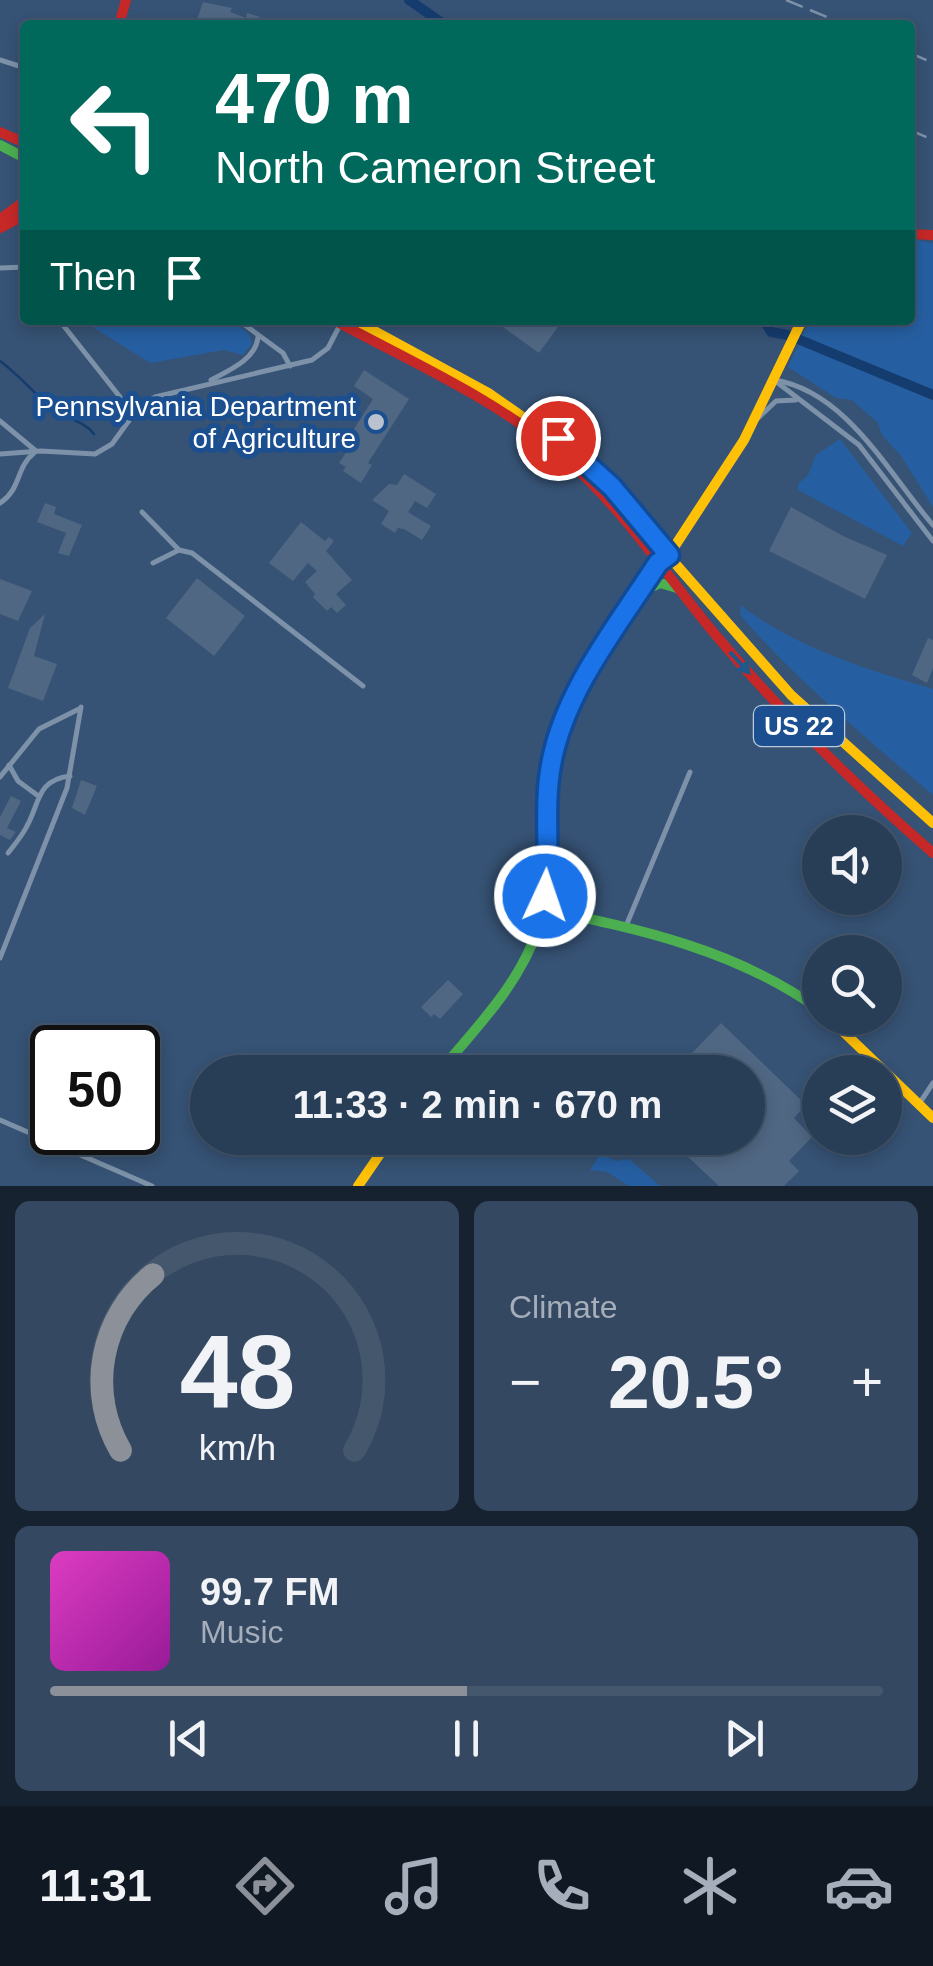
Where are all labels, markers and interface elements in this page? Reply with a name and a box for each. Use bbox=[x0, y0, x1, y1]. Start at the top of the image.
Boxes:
icon: left bbox=[50, 60, 180, 190]
text: 470 m bbox=[215, 60, 413, 138]
text: North Cameron Street bbox=[215, 142, 655, 193]
icon: arrive bbox=[157, 250, 212, 305]
text: Then bbox=[50, 256, 137, 298]
place label: Pennsylvania Department of Agriculture bbox=[35, 391, 356, 454]
pin bbox=[516, 396, 601, 481]
marker: Pennsylvania Department of Agriculture bbox=[365, 411, 387, 433]
icon: arrive bbox=[531, 411, 586, 466]
one-way arrow bbox=[728, 651, 751, 675]
road number: US 22 bbox=[754, 706, 844, 746]
map controls bbox=[802, 815, 902, 1155]
button: sound bbox=[802, 815, 902, 915]
position arrow bbox=[493, 844, 597, 948]
button: search bbox=[802, 935, 902, 1035]
speed limit sign: 50 bbox=[30, 1025, 160, 1155]
button: layers bbox=[802, 1055, 902, 1155]
text: 11:33 · 2 min · 670 m bbox=[293, 1084, 662, 1126]
text: Climate bbox=[509, 1289, 617, 1325]
text: 48 bbox=[179, 1314, 295, 1430]
text: 20.5° bbox=[608, 1340, 784, 1424]
text: − bbox=[509, 1351, 541, 1413]
text: + bbox=[851, 1351, 883, 1413]
text: km/h bbox=[198, 1428, 276, 1468]
text: 99.7 FM bbox=[200, 1571, 339, 1613]
text: Music bbox=[200, 1614, 284, 1650]
icon: previous bbox=[161, 1711, 216, 1766]
icon: pause bbox=[439, 1711, 494, 1766]
icon: next bbox=[717, 1711, 772, 1766]
icon: directions bbox=[230, 1851, 300, 1921]
icon: music bbox=[379, 1851, 449, 1921]
icon: phone bbox=[527, 1851, 597, 1921]
icon: climate bbox=[675, 1851, 745, 1921]
icon: car bbox=[824, 1851, 894, 1921]
text: 11:31 bbox=[39, 1860, 152, 1911]

